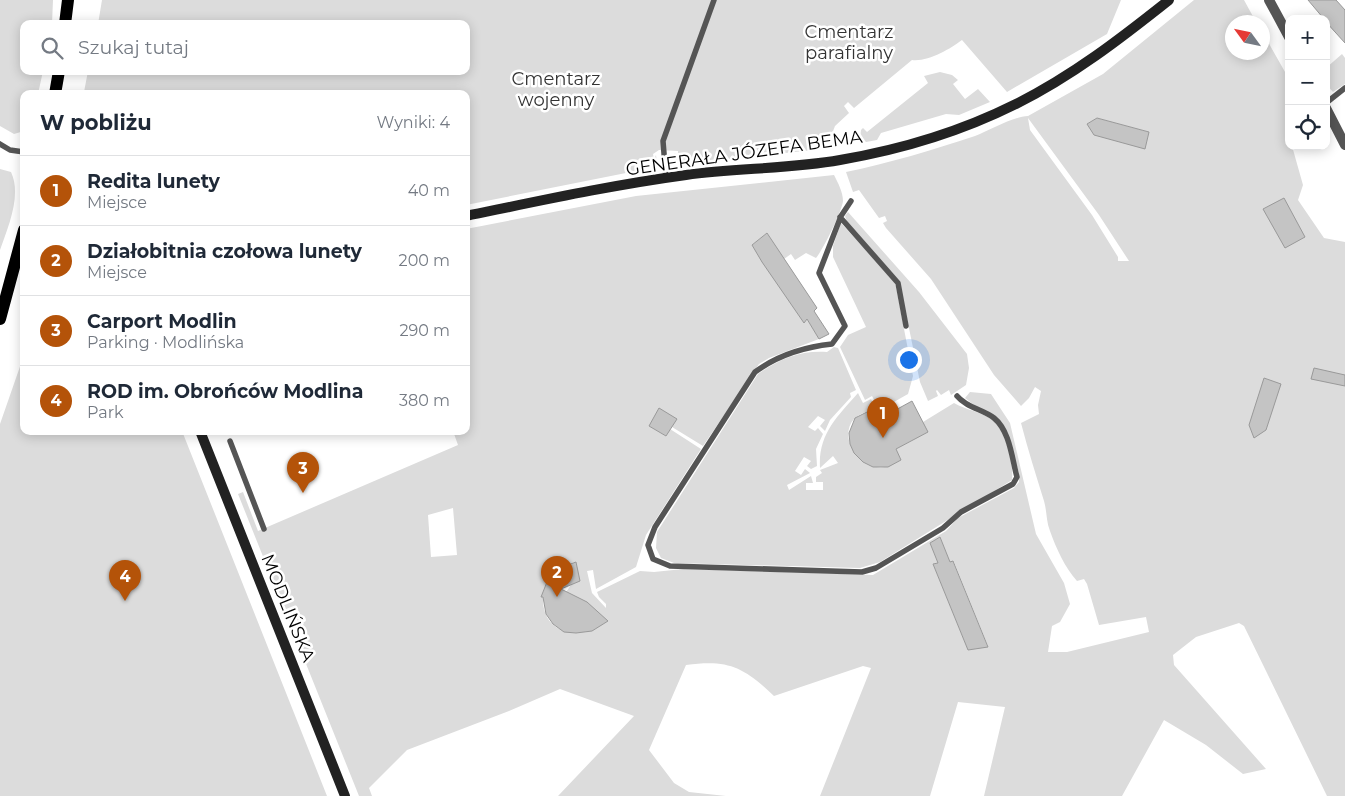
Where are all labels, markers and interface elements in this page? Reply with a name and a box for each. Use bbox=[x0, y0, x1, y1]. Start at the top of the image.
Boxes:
north arrow bbox=[1225, 15, 1270, 60]
map controls bbox=[1285, 15, 1330, 150]
button: + bbox=[1285, 15, 1330, 60]
search box bbox=[20, 20, 470, 75]
park label: Cmentarz parafialny bbox=[805, 21, 893, 64]
icon: search bbox=[38, 34, 66, 62]
text: Szukaj tutaj bbox=[78, 36, 189, 59]
button: − bbox=[1285, 60, 1330, 105]
park label: Cmentarz wojenny bbox=[512, 68, 600, 111]
button: locate bbox=[1285, 105, 1330, 150]
text: W pobliżu bbox=[40, 110, 152, 135]
text: Wyniki: 4 bbox=[376, 113, 450, 132]
street label: GENERAŁA JÓZEFA BEMA bbox=[624, 125, 864, 181]
text: Redita lunety bbox=[87, 170, 220, 193]
text: 1 bbox=[53, 181, 59, 200]
text: 40 m bbox=[408, 181, 450, 200]
text: Miejsce bbox=[87, 193, 147, 212]
text: Działobitnia czołowa lunety bbox=[87, 240, 362, 263]
text: 2 bbox=[51, 251, 61, 270]
text: 200 m bbox=[399, 251, 450, 270]
text: Miejsce bbox=[87, 263, 147, 282]
text: Carport Modlin bbox=[87, 310, 237, 333]
text: 3 bbox=[51, 321, 61, 340]
text: 290 m bbox=[399, 321, 450, 340]
text: Parking · Modlińska bbox=[87, 333, 244, 352]
your location bbox=[896, 347, 922, 373]
text: ROD im. Obrońców Modlina bbox=[87, 380, 363, 403]
text: 4 bbox=[50, 391, 62, 410]
text: 380 m bbox=[399, 391, 450, 410]
pin: 1 bbox=[867, 397, 899, 438]
text: Park bbox=[87, 403, 124, 422]
pin: 3 bbox=[287, 452, 319, 493]
street label: MODLIŃSKA bbox=[256, 551, 320, 665]
pin: 2 bbox=[541, 556, 573, 597]
pin: 4 bbox=[109, 560, 141, 601]

